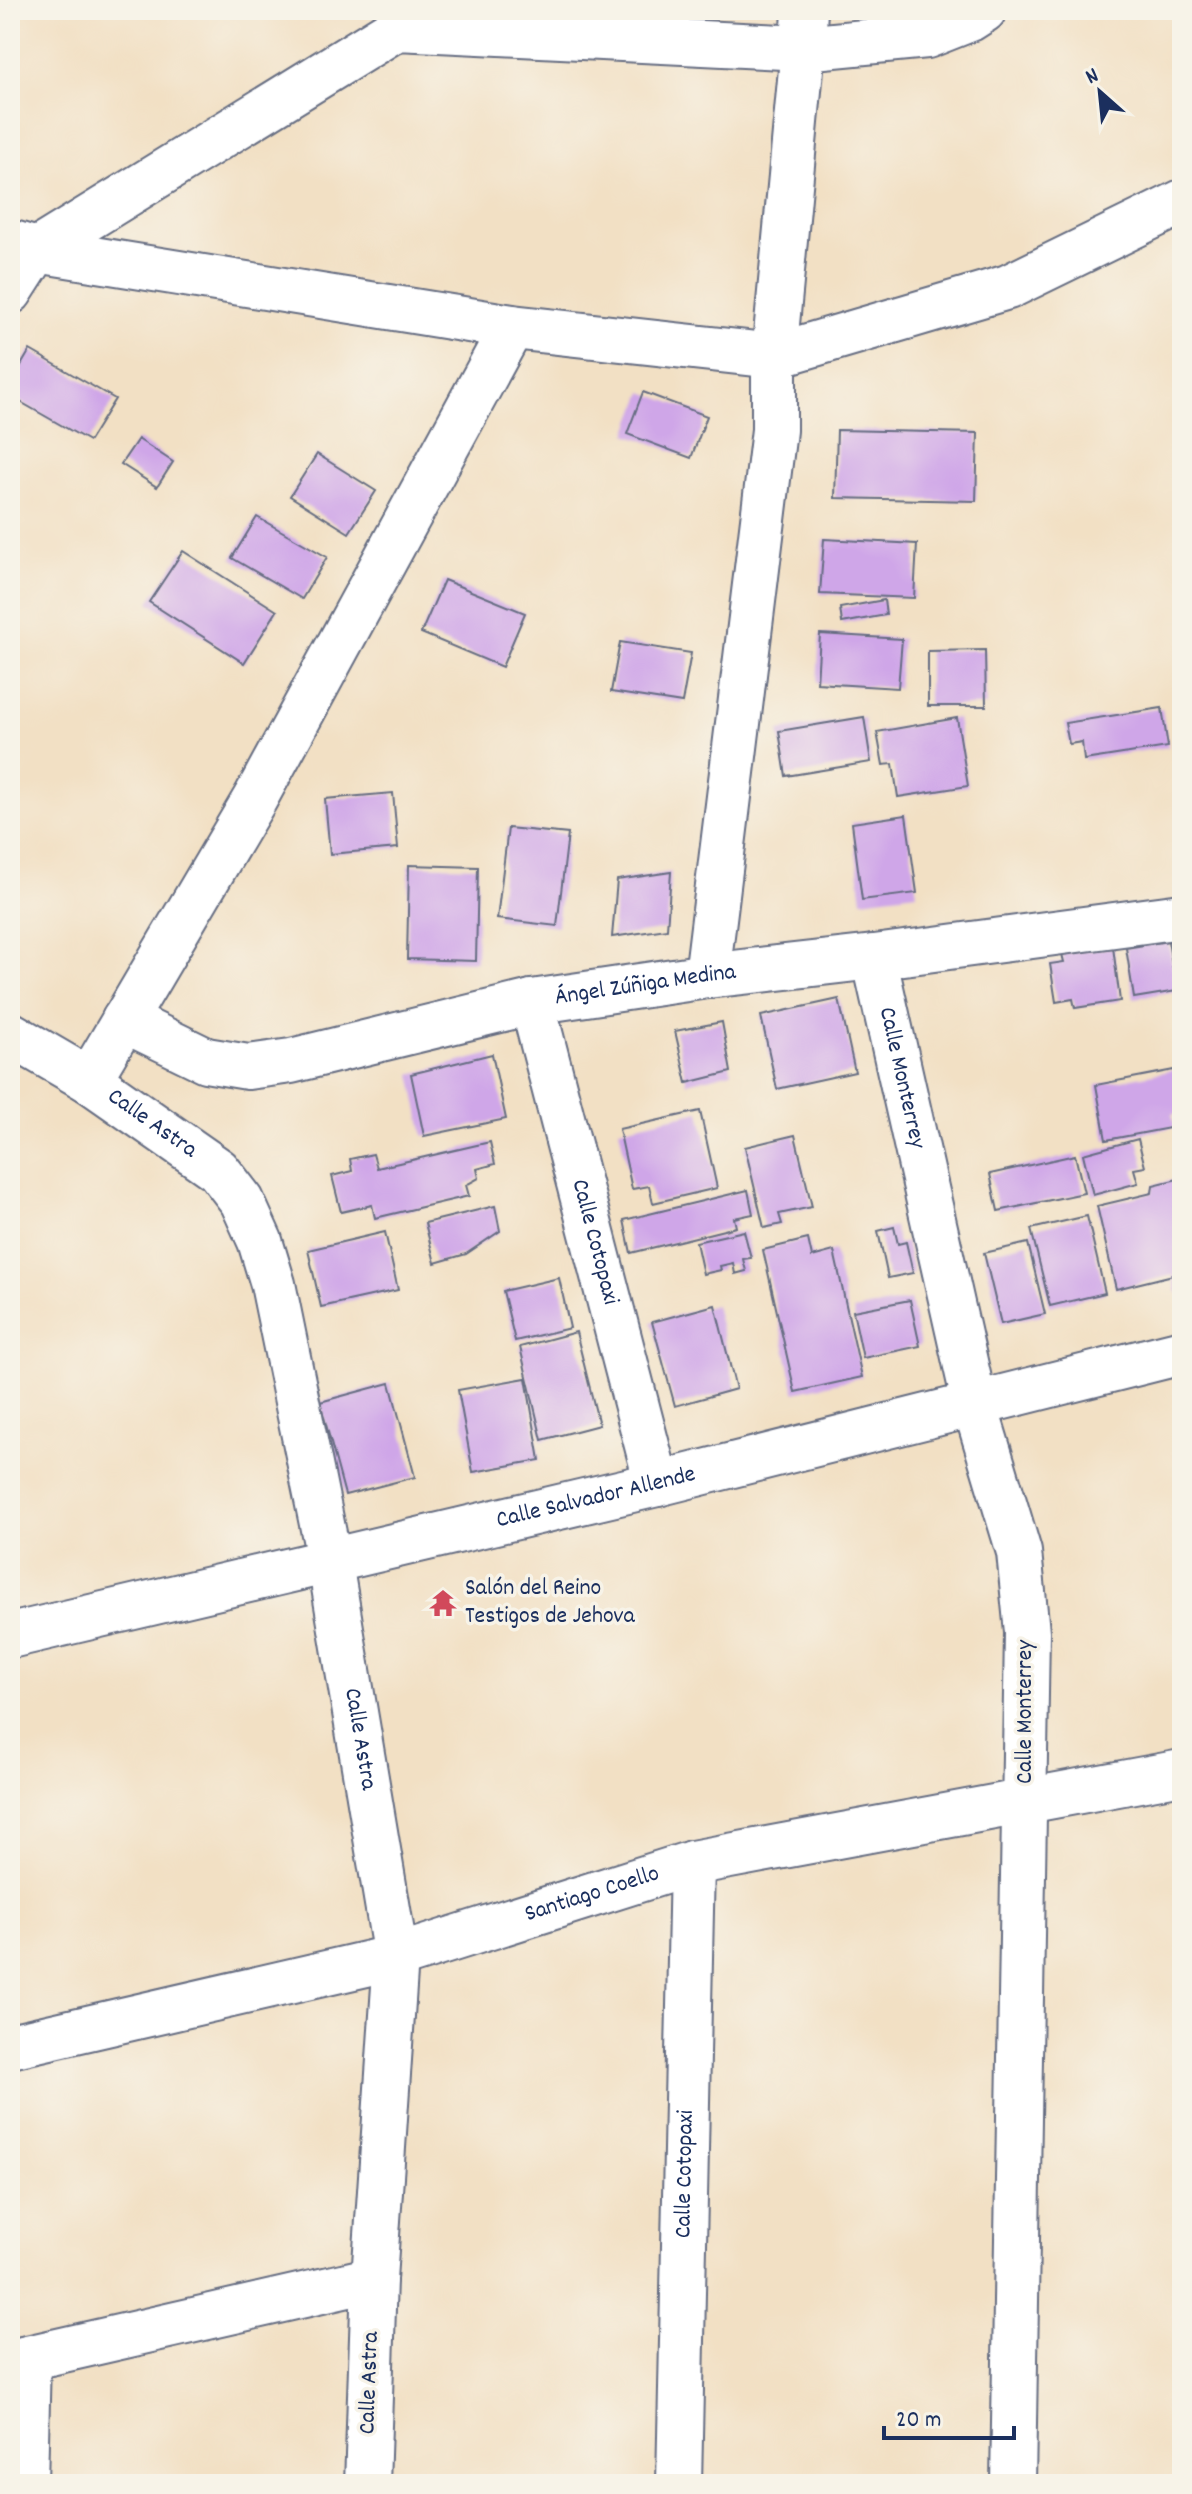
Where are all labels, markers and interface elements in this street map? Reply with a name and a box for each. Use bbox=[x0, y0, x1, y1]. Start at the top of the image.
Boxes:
north arrow bbox=[1060, 52, 1140, 132]
text: N bbox=[1081, 61, 1105, 94]
street label: Ángel Zúñiga Medina bbox=[553, 956, 738, 1015]
street label: Calle Monterrey bbox=[869, 1004, 934, 1153]
street label: Calle Astra bbox=[100, 1080, 204, 1168]
street label: Calle Cotopaxi bbox=[562, 1176, 627, 1308]
street label: Calle Salvador Allende bbox=[493, 1458, 699, 1538]
place label: Salón del Reino Testigos de Jehova bbox=[465, 1572, 636, 1634]
temple icon: Salón del Reino Testigos de Jehova bbox=[428, 1588, 458, 1618]
street label: Calle Monterrey bbox=[1009, 1639, 1043, 1784]
street label: Calle Astra bbox=[334, 1686, 385, 1793]
street label: Santiago Coello bbox=[521, 1857, 664, 1932]
street label: Calle Cotopaxi bbox=[667, 2110, 704, 2239]
street label: Calle Astra bbox=[351, 2330, 389, 2435]
scale bar bbox=[884, 2390, 1014, 2440]
text: 20 m bbox=[896, 2404, 942, 2438]

